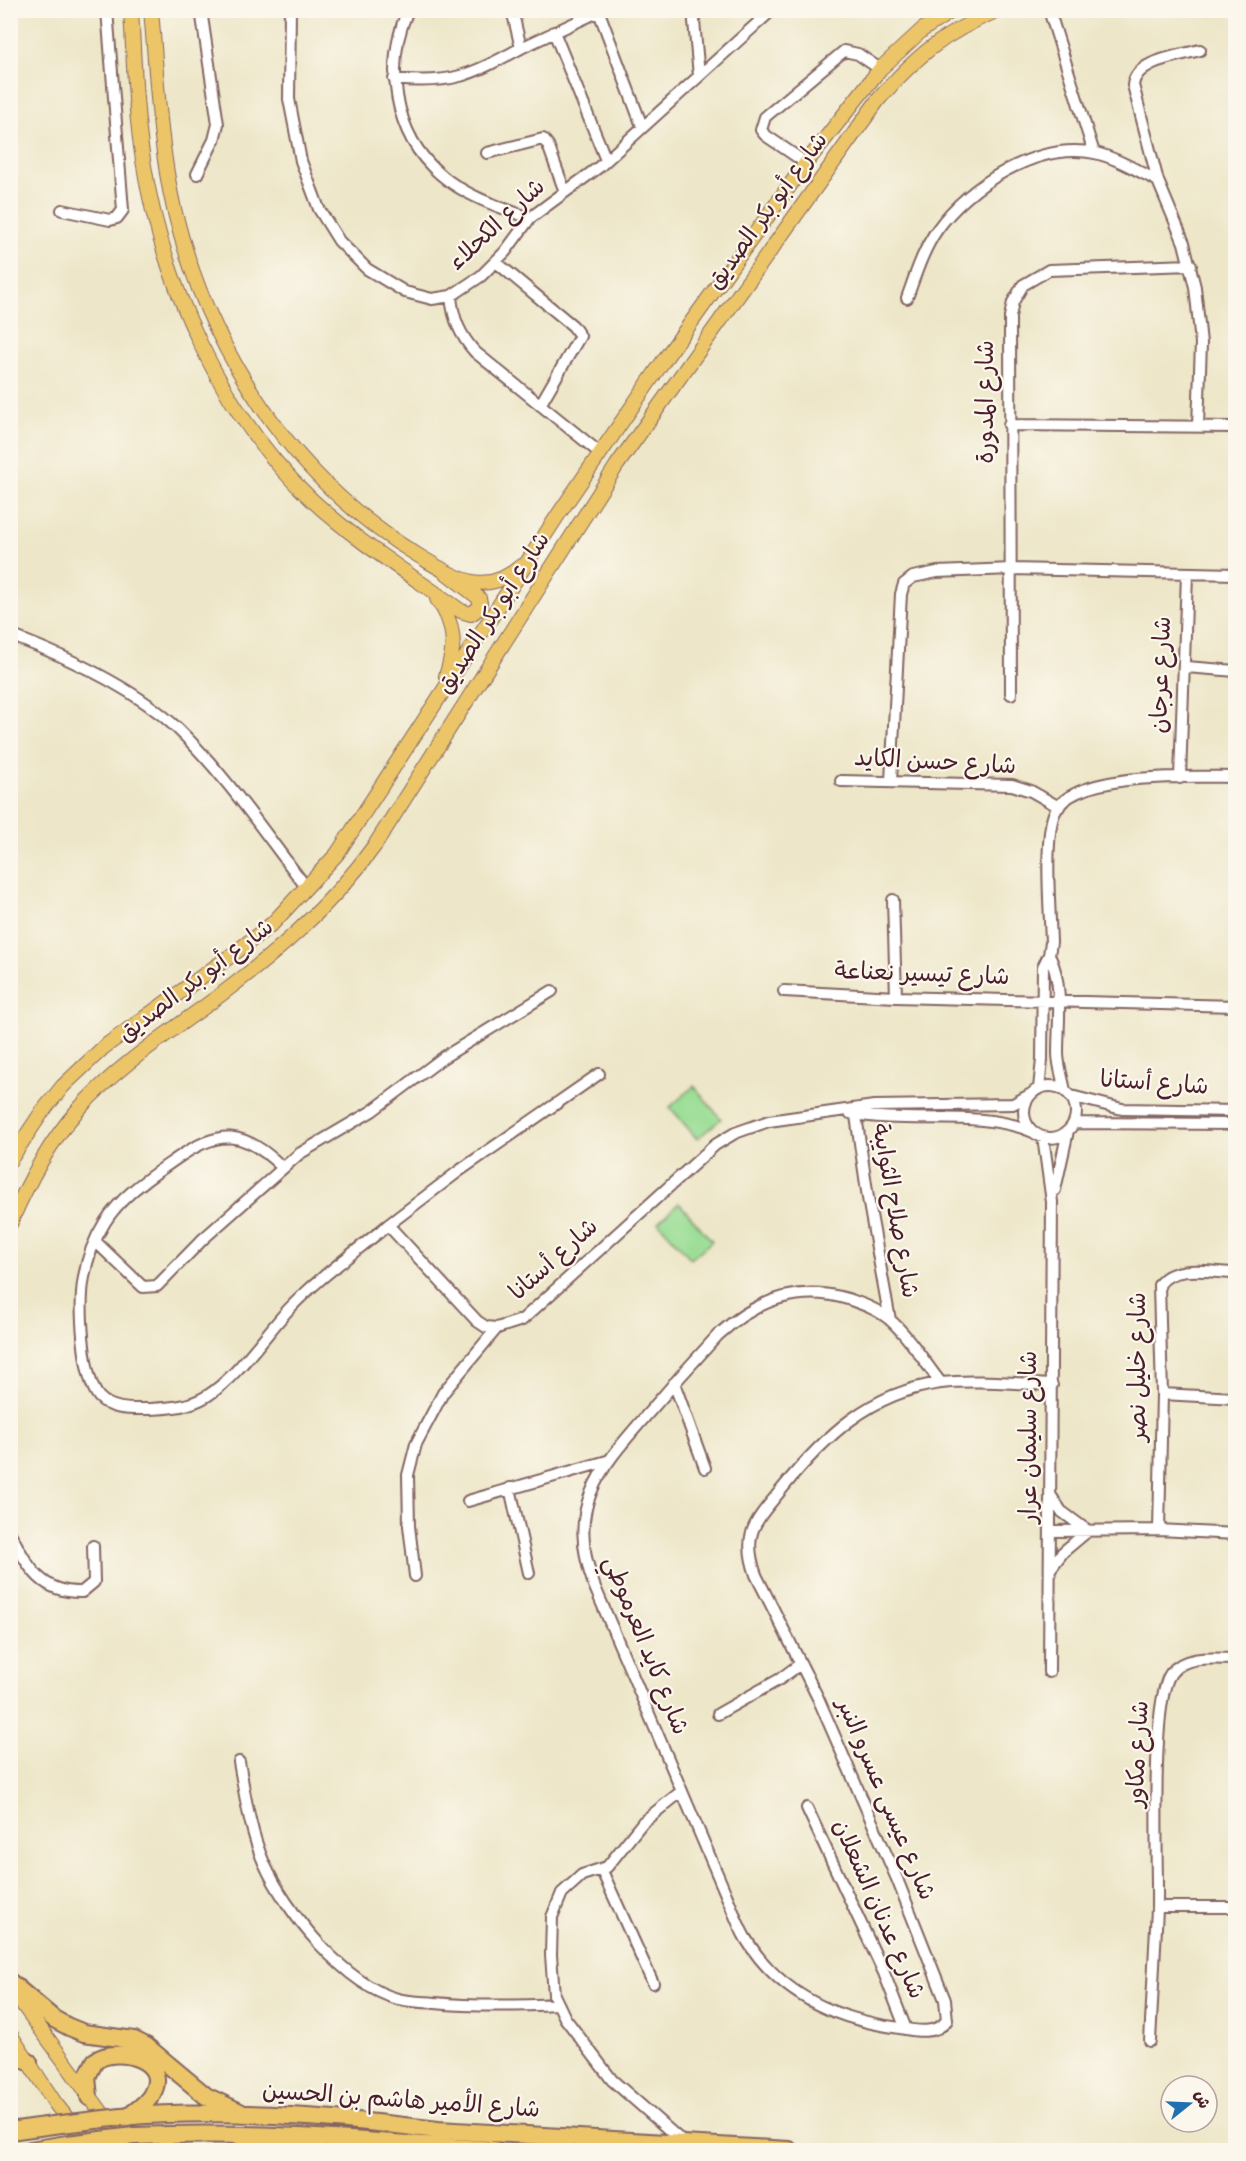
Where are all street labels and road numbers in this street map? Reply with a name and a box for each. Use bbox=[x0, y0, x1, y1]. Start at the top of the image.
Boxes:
street label: شارع أبو بكر الصديق bbox=[699, 126, 838, 298]
street label: شارع الكحلاء bbox=[442, 172, 554, 280]
street label: شارع المدورة bbox=[971, 340, 1005, 464]
street label: شارع أبو بكر الصديق bbox=[429, 526, 560, 702]
street label: شارع عرجان bbox=[1144, 616, 1182, 734]
street label: شارع حسن الكايد bbox=[853, 743, 1017, 785]
street label: شارع أبو بكر الصديق bbox=[111, 911, 282, 1052]
street label: شارع تيسير نعناعة bbox=[834, 956, 1010, 996]
street label: شارع أستانا bbox=[1098, 1063, 1210, 1106]
street label: شارع صلاح الثوايبة bbox=[861, 1121, 925, 1301]
street label: شارع أستانا bbox=[502, 1211, 607, 1310]
street label: شارع خليل نصر bbox=[1123, 1292, 1157, 1444]
street label: شارع سليمان عرار bbox=[1014, 1351, 1048, 1525]
street label: شارع كايد العرموطي bbox=[592, 1551, 695, 1741]
street label: شارع عيسى عسرو النبر bbox=[825, 1692, 942, 1906]
street label: شارع مكاور bbox=[1120, 1700, 1160, 1810]
street label: شارع عدنان الشعلان bbox=[822, 1815, 932, 2005]
street label: شارع الأمير هاشم بن الحسين bbox=[261, 2072, 541, 2129]

